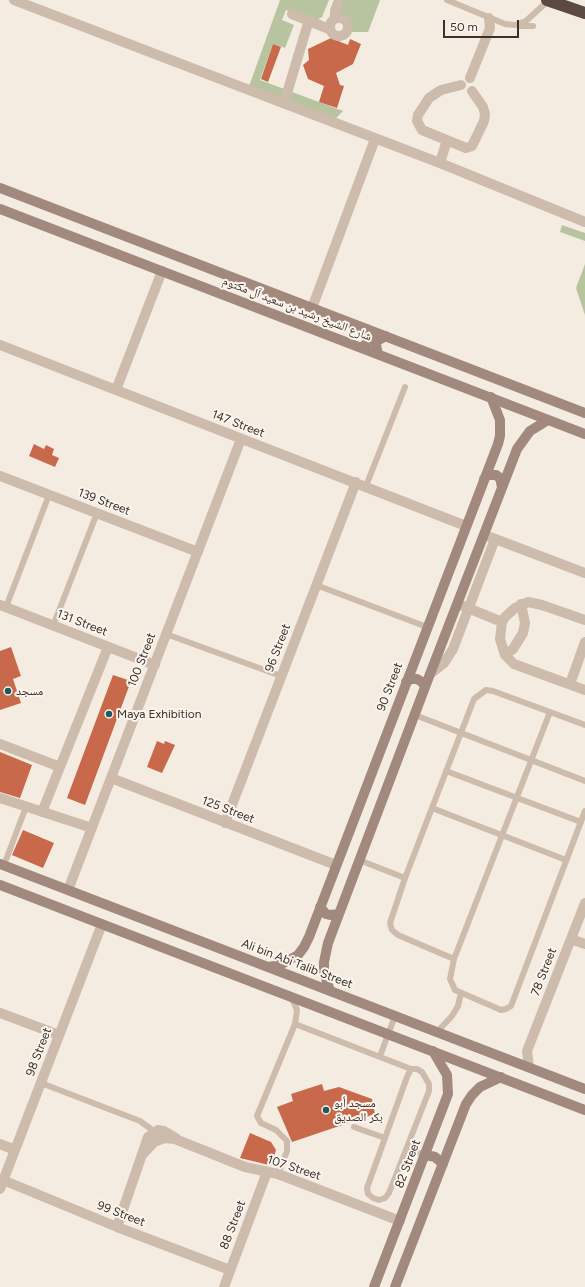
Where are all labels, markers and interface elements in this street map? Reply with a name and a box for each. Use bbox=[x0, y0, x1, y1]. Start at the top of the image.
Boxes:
scale bar bbox=[445, 12, 521, 38]
text: 50 m bbox=[450, 20, 478, 34]
street label: شارع الشيخ رشيد بن سعيد آل مكتوم bbox=[220, 274, 374, 344]
street label: 147 Street bbox=[210, 407, 266, 441]
street label: 139 Street bbox=[76, 485, 132, 519]
street label: 131 Street bbox=[55, 607, 109, 639]
street label: 96 Street bbox=[262, 622, 294, 674]
street label: 100 Street bbox=[125, 631, 159, 689]
street label: 90 Street bbox=[374, 661, 406, 713]
place label: مسجد bbox=[16, 684, 43, 698]
marker: مسجد bbox=[3, 686, 13, 696]
place label: Maya Exhibition bbox=[117, 707, 202, 721]
marker: Maya Exhibition bbox=[104, 709, 114, 719]
street label: 125 Street bbox=[200, 793, 256, 827]
street label: Ali bin Abi Talib Street bbox=[239, 936, 355, 992]
street label: 78 Street bbox=[528, 946, 560, 998]
street label: 98 Street bbox=[23, 1026, 55, 1078]
place label: مسجد أبو بكر الصديق bbox=[334, 1096, 383, 1124]
marker: مسجد أبو بكر الصديق bbox=[321, 1105, 331, 1115]
street label: 82 Street bbox=[392, 1138, 424, 1190]
street label: 107 Street bbox=[265, 1153, 323, 1183]
street label: 99 Street bbox=[95, 1198, 147, 1230]
street label: 88 Street bbox=[217, 1198, 249, 1252]

